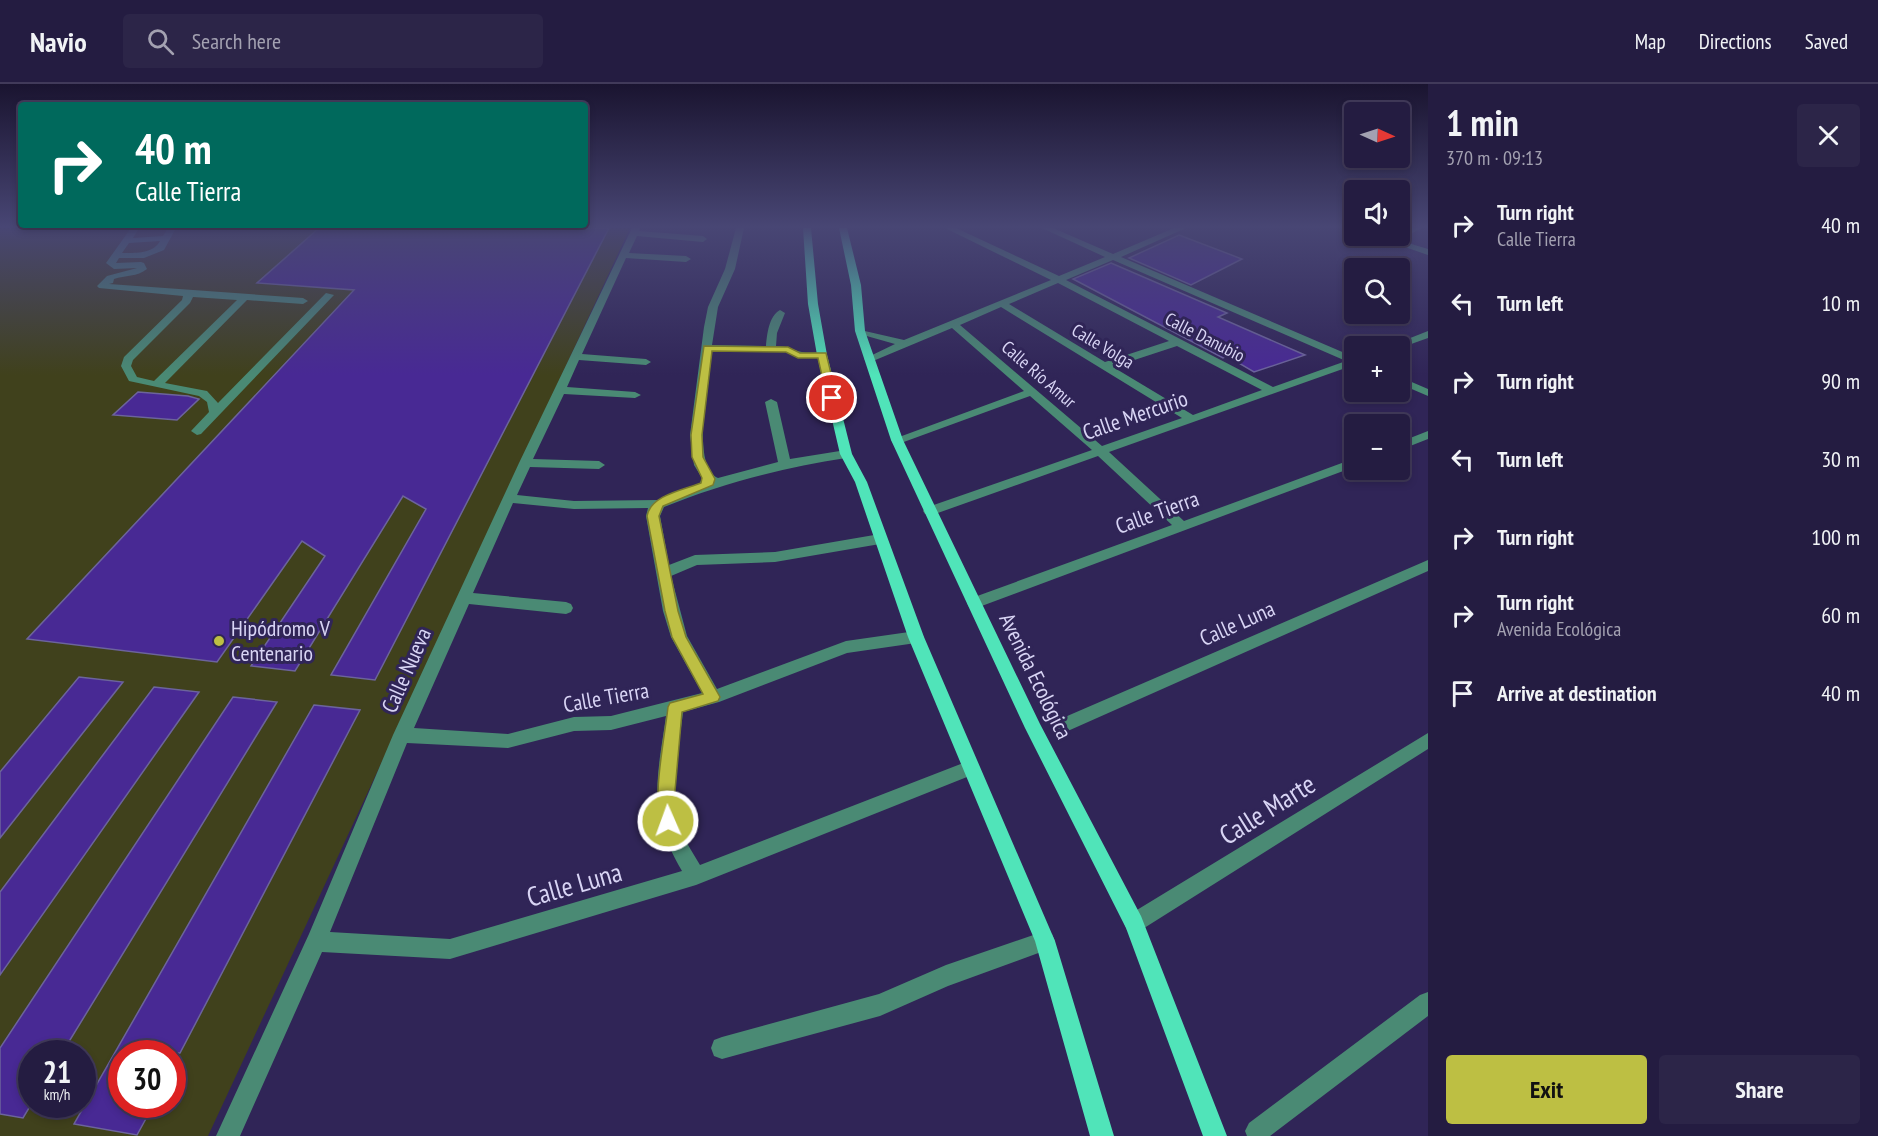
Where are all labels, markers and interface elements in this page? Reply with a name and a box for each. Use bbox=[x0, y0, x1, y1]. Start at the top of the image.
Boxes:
search box bbox=[123, 14, 543, 68]
text: Navio bbox=[30, 23, 87, 60]
icon: search bbox=[144, 25, 177, 58]
text: Search here bbox=[192, 27, 281, 55]
text: Map bbox=[1635, 28, 1666, 55]
text: Directions bbox=[1699, 28, 1772, 55]
text: Saved bbox=[1805, 28, 1848, 55]
text: 1 min bbox=[1446, 99, 1519, 146]
north arrow bbox=[1344, 102, 1410, 168]
map controls bbox=[1344, 102, 1410, 480]
button: close bbox=[1797, 104, 1860, 167]
text: 40 m bbox=[135, 121, 212, 176]
icon: right bbox=[36, 126, 114, 204]
text: 370 m · 09:13 bbox=[1446, 145, 1543, 171]
text: Calle Tierra bbox=[135, 174, 241, 208]
button: sound bbox=[1344, 180, 1410, 246]
text: Turn right bbox=[1497, 198, 1574, 226]
icon: right bbox=[1446, 209, 1479, 242]
text: 40 m bbox=[1821, 211, 1860, 239]
text: Calle Tierra bbox=[1497, 226, 1576, 252]
button: search bbox=[1344, 258, 1410, 324]
icon: left bbox=[1446, 287, 1479, 320]
text: Turn left bbox=[1497, 289, 1563, 317]
text: 10 m bbox=[1821, 289, 1860, 317]
street label: Calle Danubio bbox=[1161, 307, 1249, 367]
street label: Calle Volga bbox=[1068, 318, 1138, 374]
street label: Calle Río Amur bbox=[997, 335, 1081, 413]
button: + bbox=[1344, 336, 1410, 402]
icon: right bbox=[1446, 365, 1479, 398]
text: Turn right bbox=[1497, 367, 1574, 395]
text: 90 m bbox=[1821, 367, 1860, 395]
pin bbox=[806, 372, 857, 423]
icon: arrive bbox=[815, 381, 848, 414]
street label: Calle Mercurio bbox=[1079, 384, 1191, 446]
button: − bbox=[1344, 414, 1410, 480]
icon: left bbox=[1446, 443, 1479, 476]
text: Turn left bbox=[1497, 445, 1563, 473]
text: 30 m bbox=[1821, 445, 1860, 473]
street label: Calle Tierra bbox=[1112, 484, 1202, 540]
icon: right bbox=[1446, 521, 1479, 554]
text: Turn right bbox=[1497, 523, 1574, 551]
text: 100 m bbox=[1811, 523, 1860, 551]
text: Turn right bbox=[1497, 588, 1574, 616]
street label: Calle Luna bbox=[1195, 594, 1279, 652]
icon: right bbox=[1446, 599, 1479, 632]
text: 60 m bbox=[1821, 601, 1860, 629]
street label: Avenida Ecológica bbox=[993, 608, 1079, 744]
place label: Hipódromo V Centenario bbox=[231, 614, 331, 667]
text: Avenida Ecológica bbox=[1497, 616, 1621, 642]
street label: Calle Nueva bbox=[375, 623, 437, 717]
marker: Hipódromo V Centenario bbox=[212, 634, 226, 648]
street label: Calle Tierra bbox=[561, 676, 651, 718]
icon: arrive bbox=[1446, 677, 1479, 710]
text: Arrive at destination bbox=[1497, 679, 1657, 707]
text: 40 m bbox=[1821, 679, 1860, 707]
street label: Calle Marte bbox=[1213, 766, 1321, 852]
position arrow bbox=[636, 789, 700, 853]
street label: Calle Luna bbox=[522, 854, 626, 914]
speed limit sign: 30 bbox=[108, 1040, 186, 1118]
text: 21 bbox=[43, 1052, 71, 1091]
button: Exit bbox=[1446, 1055, 1647, 1124]
button: Share bbox=[1659, 1055, 1860, 1124]
text: km/h bbox=[44, 1085, 70, 1104]

